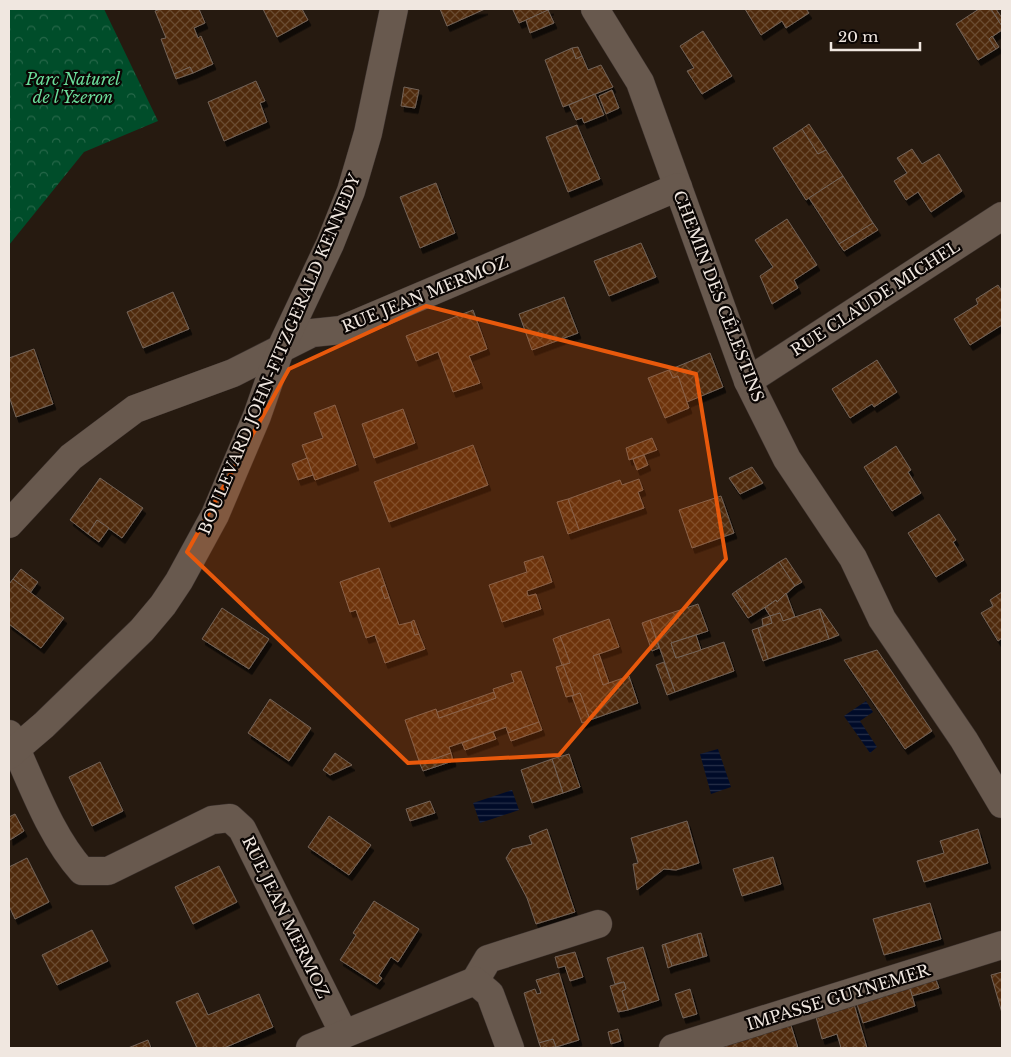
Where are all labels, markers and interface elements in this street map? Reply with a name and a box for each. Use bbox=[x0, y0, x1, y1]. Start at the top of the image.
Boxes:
scale bar bbox=[831, 20, 920, 52]
text: 20 m bbox=[838, 27, 878, 46]
park label: Parc Naturel de l'Yzeron bbox=[25, 69, 121, 107]
street label: BOULEVARD JOHN-FITZGERALD KENNEDY bbox=[194, 170, 364, 537]
street label: CHEMIN DES CÉLESTINS bbox=[669, 187, 769, 405]
street label: RUE CLAUDE MICHEL bbox=[787, 236, 963, 360]
street label: RUE JEAN MERMOZ bbox=[339, 251, 511, 337]
street label: RUE JEAN MERMOZ bbox=[238, 833, 334, 1001]
street label: IMPASSE GUYNEMER bbox=[744, 959, 933, 1034]

